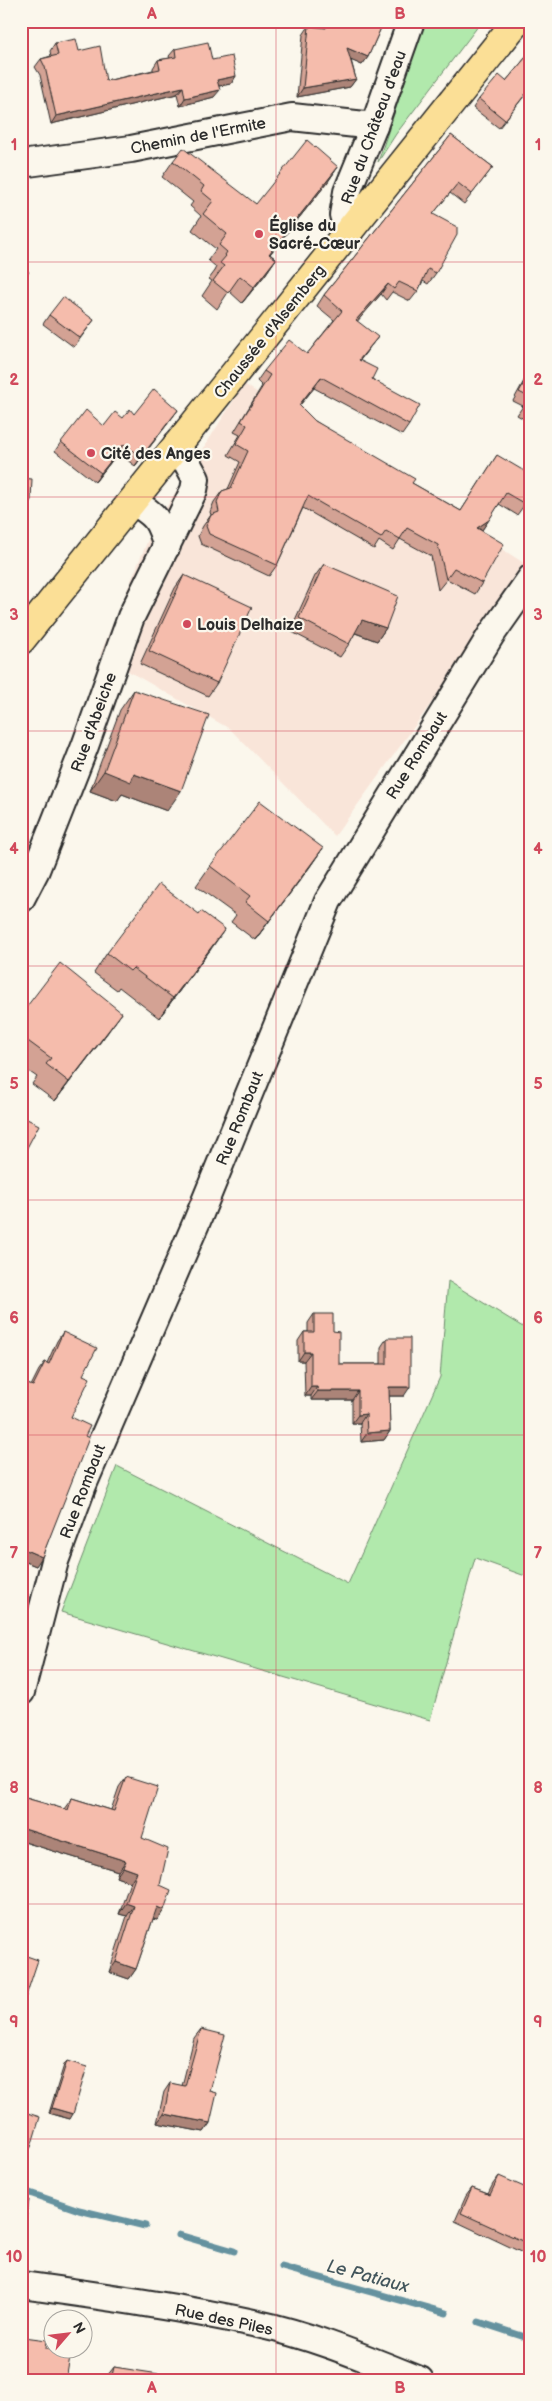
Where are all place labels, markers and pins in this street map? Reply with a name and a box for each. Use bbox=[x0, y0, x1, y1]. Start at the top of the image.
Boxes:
place label: Église du Sacré-Cœur bbox=[269, 214, 361, 254]
marker: Église du Sacré-Cœur bbox=[253, 228, 265, 240]
place label: Cité des Anges bbox=[101, 445, 211, 464]
marker: Cité des Anges bbox=[85, 447, 97, 459]
place label: Louis Delhaize bbox=[197, 616, 303, 635]
marker: Louis Delhaize bbox=[181, 618, 193, 630]

